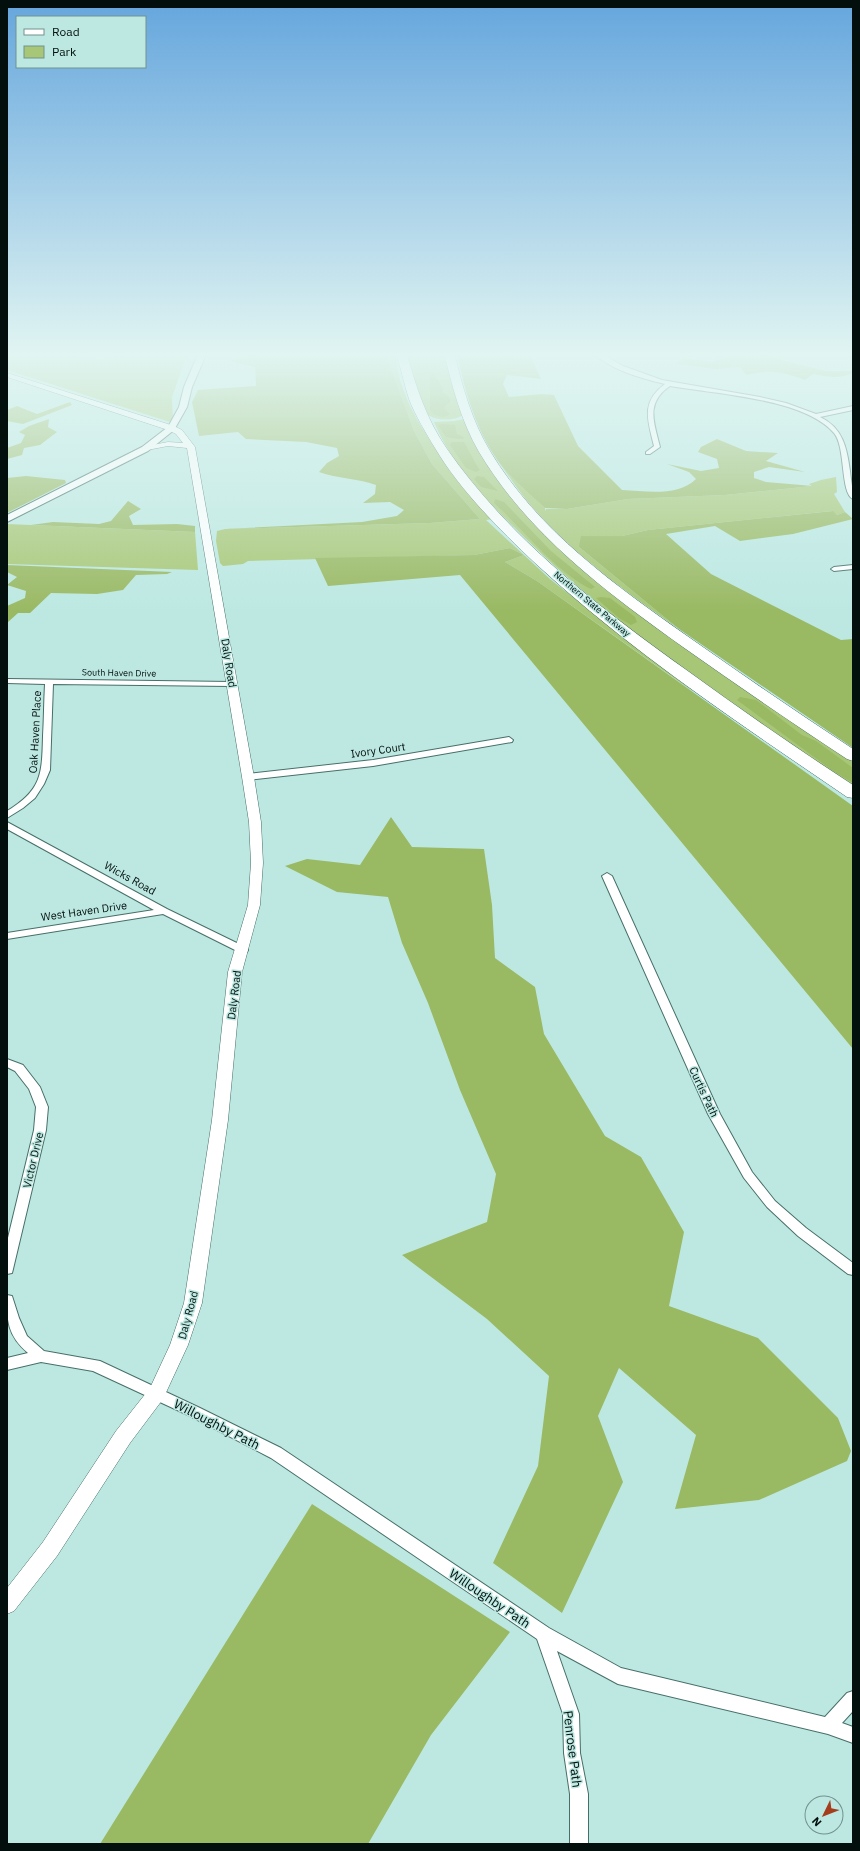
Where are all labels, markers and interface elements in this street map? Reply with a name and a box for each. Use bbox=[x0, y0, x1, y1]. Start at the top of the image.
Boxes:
legend bbox=[16, 16, 146, 68]
text: Road bbox=[52, 24, 80, 39]
text: Park bbox=[52, 44, 77, 59]
street label: Northern State Parkway bbox=[552, 568, 633, 639]
street label: Daly Road bbox=[218, 637, 240, 689]
street label: South Haven Drive bbox=[82, 666, 156, 679]
street label: Oak Haven Place bbox=[26, 690, 44, 774]
street label: Ivory Court bbox=[350, 739, 406, 761]
street label: Wicks Road bbox=[102, 858, 158, 898]
street label: West Haven Drive bbox=[40, 898, 128, 924]
street label: Daly Road bbox=[224, 970, 244, 1020]
street label: Curtis Path bbox=[686, 1064, 722, 1120]
street label: Victor Drive bbox=[20, 1131, 46, 1189]
street label: Daly Road bbox=[175, 1289, 201, 1341]
street label: Willoughby Path bbox=[171, 1395, 263, 1453]
street label: Willoughby Path bbox=[446, 1565, 534, 1632]
street label: Penrose Path bbox=[559, 1710, 586, 1788]
north arrow bbox=[804, 1795, 844, 1835]
text: N bbox=[809, 1814, 825, 1830]

